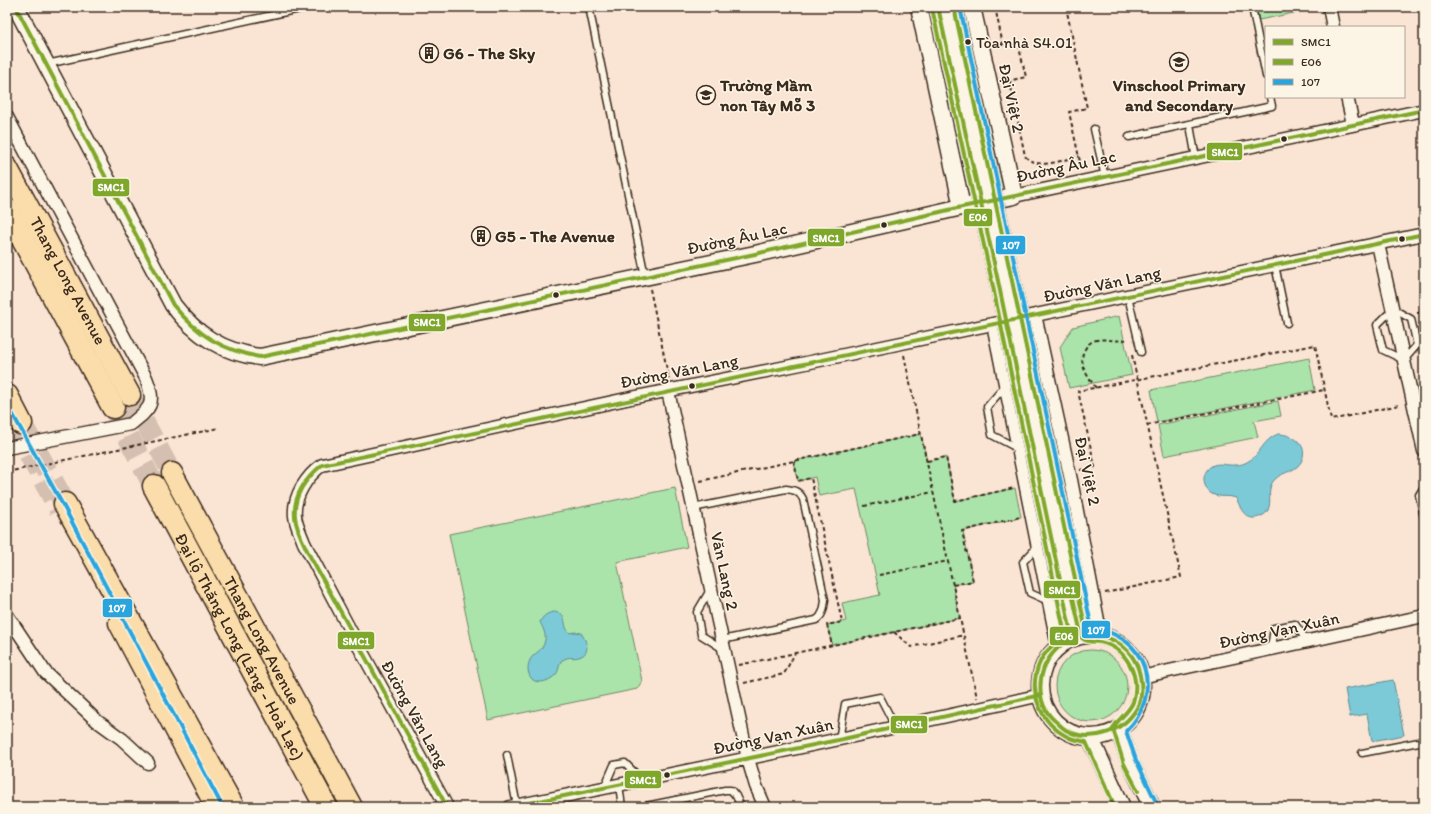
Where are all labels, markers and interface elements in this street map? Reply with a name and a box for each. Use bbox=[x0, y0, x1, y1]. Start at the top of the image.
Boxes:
legend bbox=[1265, 26, 1405, 98]
place label: Tòa nhà S4.01 bbox=[976, 33, 1073, 52]
text: SMC1 bbox=[1301, 35, 1331, 49]
marker: Tòa nhà S4.01 bbox=[963, 37, 973, 47]
building icon: G6 - The Sky bbox=[418, 42, 440, 64]
place label: G6 - The Sky bbox=[443, 43, 536, 64]
school or university icon: Vinschool Primary and Secondary bbox=[1168, 51, 1190, 73]
text: E06 bbox=[1301, 55, 1321, 69]
street label: Đại Việt 2 bbox=[995, 62, 1029, 134]
place label: Trường Mầm non Tây Mỗ 3 bbox=[719, 75, 815, 116]
place label: Vinschool Primary and Secondary bbox=[1113, 75, 1246, 116]
text: 107 bbox=[1301, 75, 1320, 89]
school or university icon: Trường Mầm non Tây Mỗ 3 bbox=[695, 84, 717, 106]
unlabelled marker bbox=[1279, 134, 1289, 144]
line badge: SMC1 bbox=[1206, 142, 1243, 161]
street label: Đường Âu Lạc bbox=[1014, 146, 1118, 186]
text: SMC1 bbox=[1211, 146, 1240, 159]
line badge: SMC1 bbox=[92, 178, 130, 197]
text: SMC1 bbox=[97, 181, 126, 194]
line badge: E06 bbox=[963, 208, 993, 227]
text: E06 bbox=[969, 211, 988, 224]
street label: Thang Long Avenue bbox=[26, 213, 111, 348]
street label: Đường Âu Lạc bbox=[685, 218, 789, 258]
unlabelled marker bbox=[879, 220, 889, 230]
building icon: G5 - The Avenue bbox=[470, 225, 492, 247]
place label: G5 - The Avenue bbox=[495, 226, 615, 246]
line badge: SMC1 bbox=[807, 228, 845, 247]
text: SMC1 bbox=[812, 232, 841, 245]
unlabelled marker bbox=[1397, 234, 1407, 244]
line badge: 107 bbox=[995, 235, 1026, 255]
text: 107 bbox=[1002, 239, 1020, 252]
street label: Đường Văn Lang bbox=[1041, 262, 1163, 306]
unlabelled marker bbox=[551, 290, 561, 300]
line badge: SMC1 bbox=[408, 313, 446, 332]
text: SMC1 bbox=[413, 316, 442, 329]
street label: Đường Văn Lang bbox=[618, 350, 740, 392]
unlabelled marker bbox=[687, 381, 697, 391]
street label: Đại Việt 2 bbox=[1071, 435, 1105, 507]
street label: Đại lộ Thăng Long (Láng - Hoà Lạc) bbox=[171, 530, 309, 763]
street label: Văn Lang 2 bbox=[707, 530, 743, 612]
street label: Thang Long Avenue bbox=[220, 573, 305, 708]
line badge: SMC1 bbox=[1043, 580, 1081, 599]
text: SMC1 bbox=[1048, 584, 1077, 597]
line badge: 107 bbox=[102, 598, 133, 618]
text: 107 bbox=[108, 602, 126, 615]
street label: Đường Vạn Xuân bbox=[1217, 608, 1341, 652]
line badge: 107 bbox=[1081, 620, 1111, 639]
text: 107 bbox=[1087, 624, 1105, 637]
line badge: E06 bbox=[1049, 626, 1079, 646]
text: E06 bbox=[1055, 630, 1074, 643]
line badge: SMC1 bbox=[337, 631, 375, 650]
text: SMC1 bbox=[342, 635, 371, 648]
street label: Đường Văn Lang bbox=[377, 657, 453, 772]
street label: Đường Vạn Xuân bbox=[711, 714, 835, 758]
line badge: SMC1 bbox=[890, 715, 928, 734]
text: SMC1 bbox=[895, 718, 924, 731]
line badge: SMC1 bbox=[624, 770, 662, 789]
unlabelled marker bbox=[662, 770, 672, 780]
text: SMC1 bbox=[629, 774, 658, 787]

